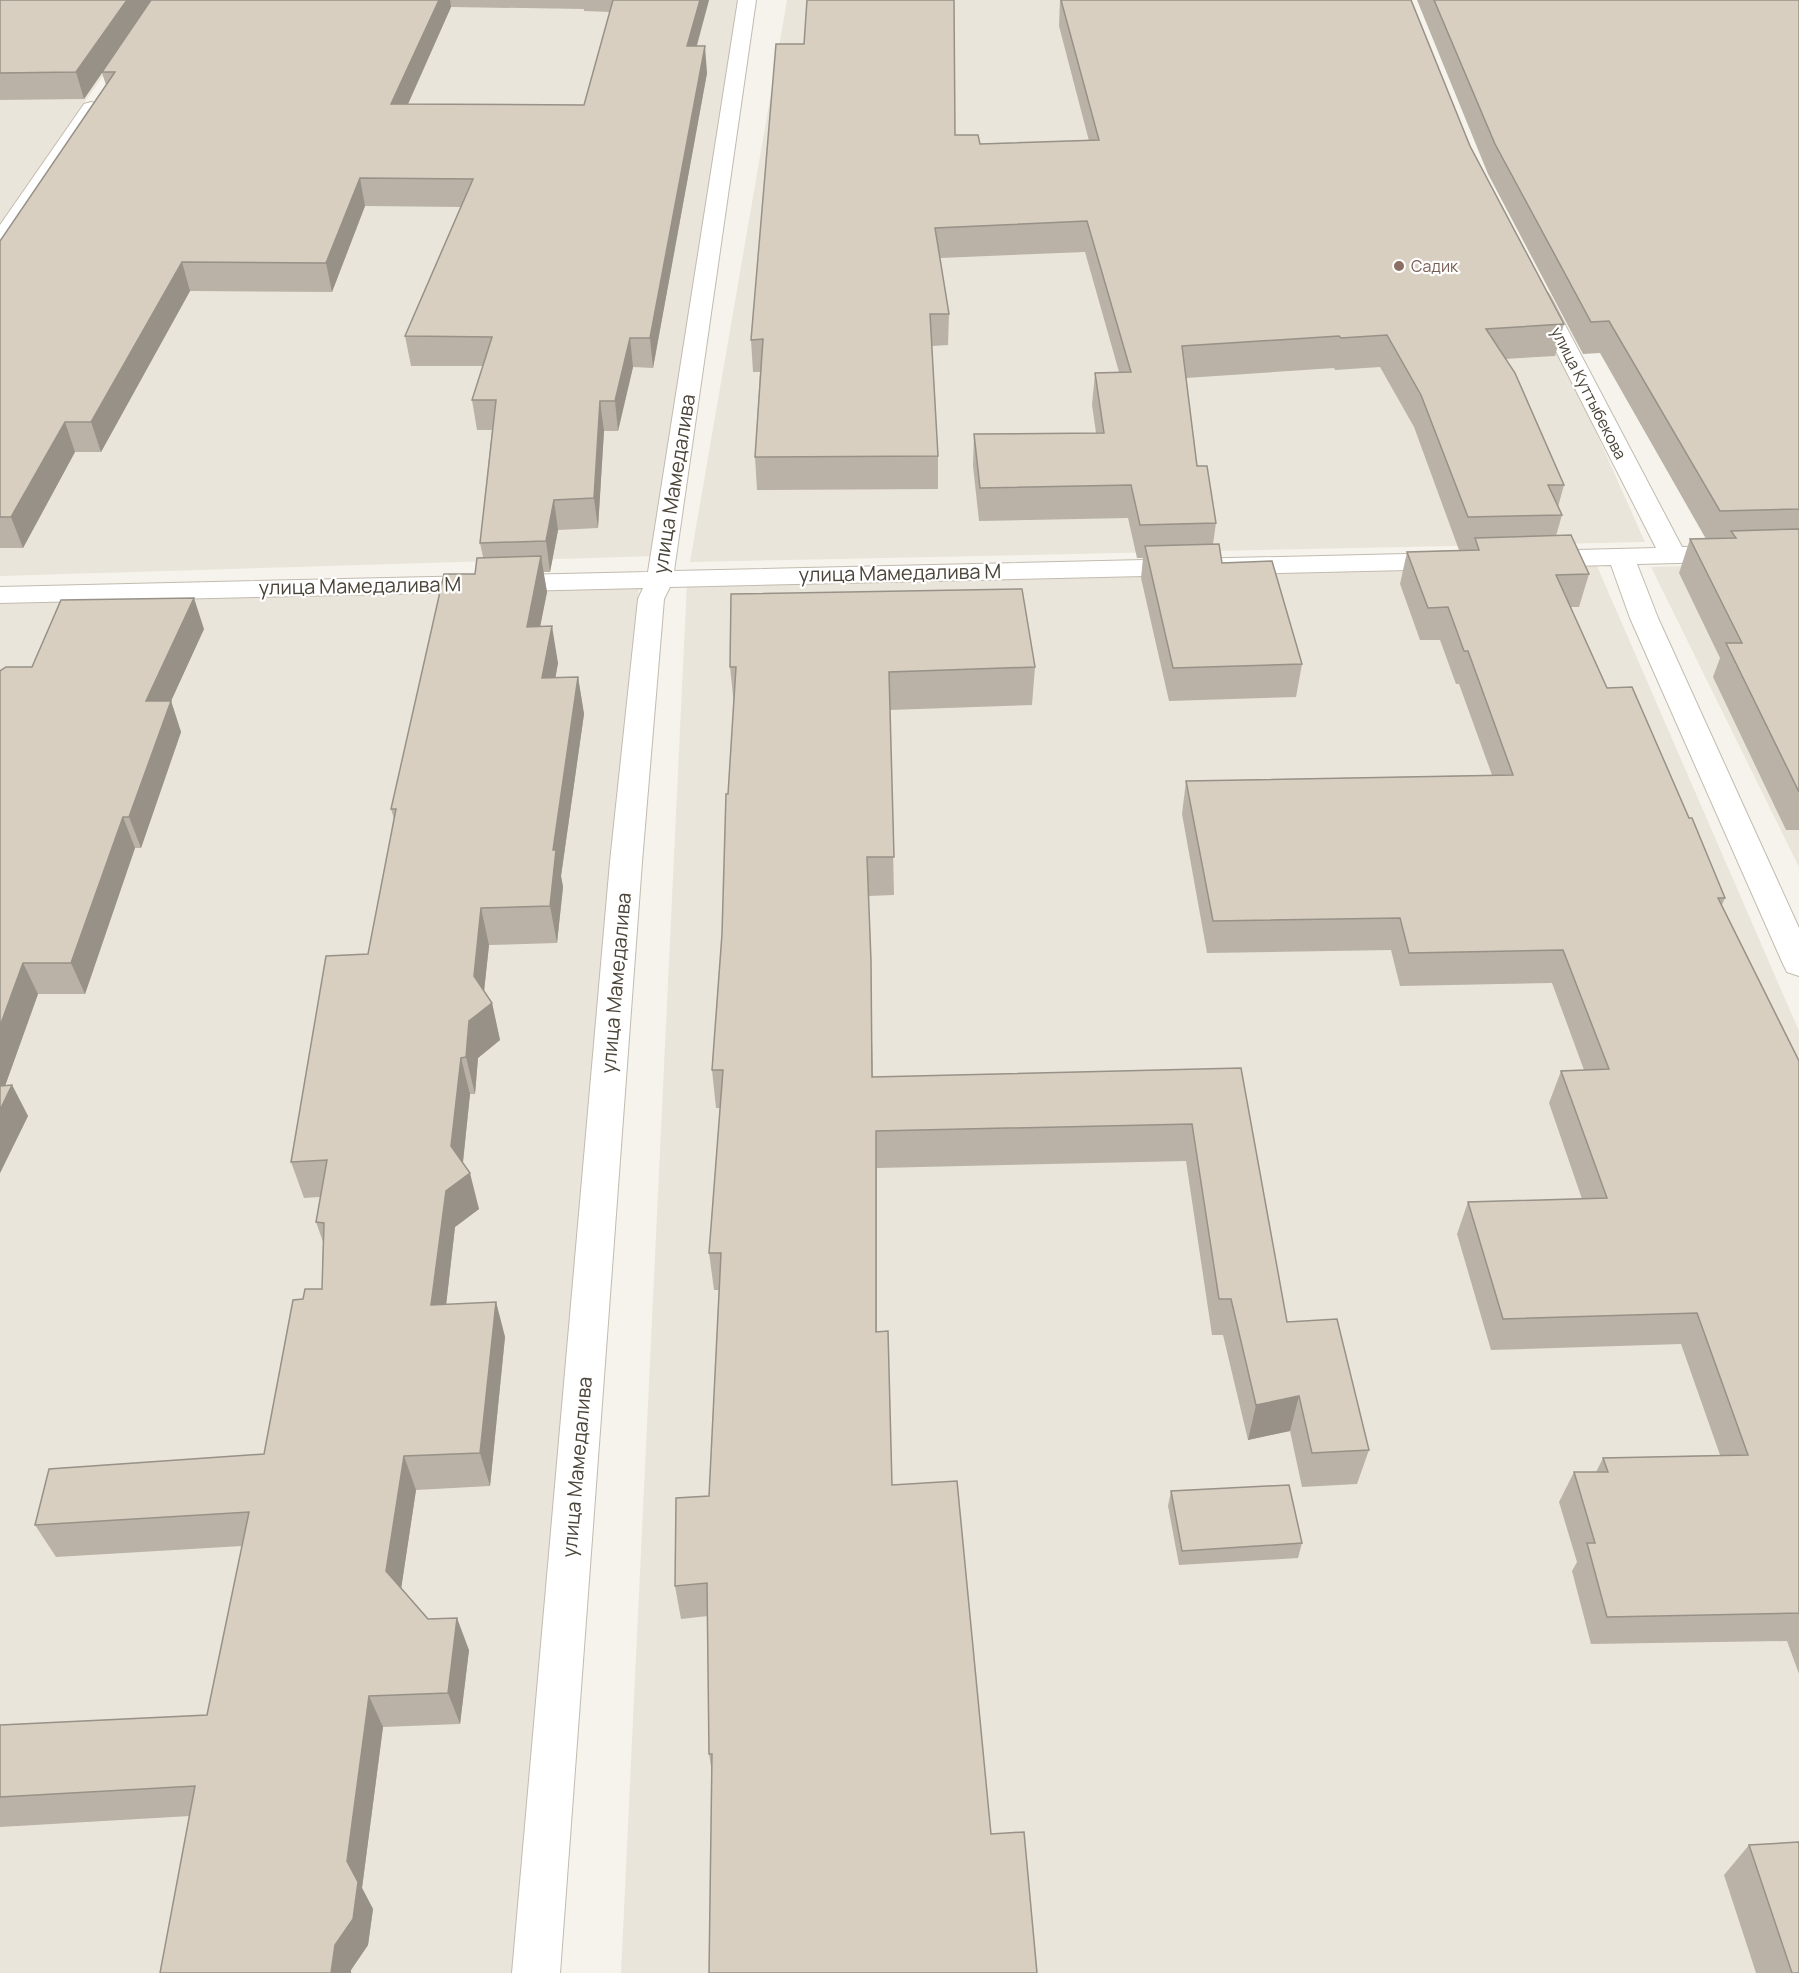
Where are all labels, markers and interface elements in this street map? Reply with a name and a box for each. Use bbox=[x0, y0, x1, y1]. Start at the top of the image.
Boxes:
place label: Садик bbox=[1411, 255, 1459, 277]
marker: Садик bbox=[1392, 259, 1406, 273]
street label: улица Куттыбекова bbox=[1546, 323, 1632, 463]
street label: улица Мамедалива bbox=[646, 392, 701, 576]
street label: улица Мамедалива М bbox=[798, 557, 1001, 588]
street label: улица Мамедалива М bbox=[258, 570, 461, 601]
street label: улица Мамедалива bbox=[594, 891, 637, 1075]
street label: улица Мамедалива bbox=[555, 1375, 598, 1559]

